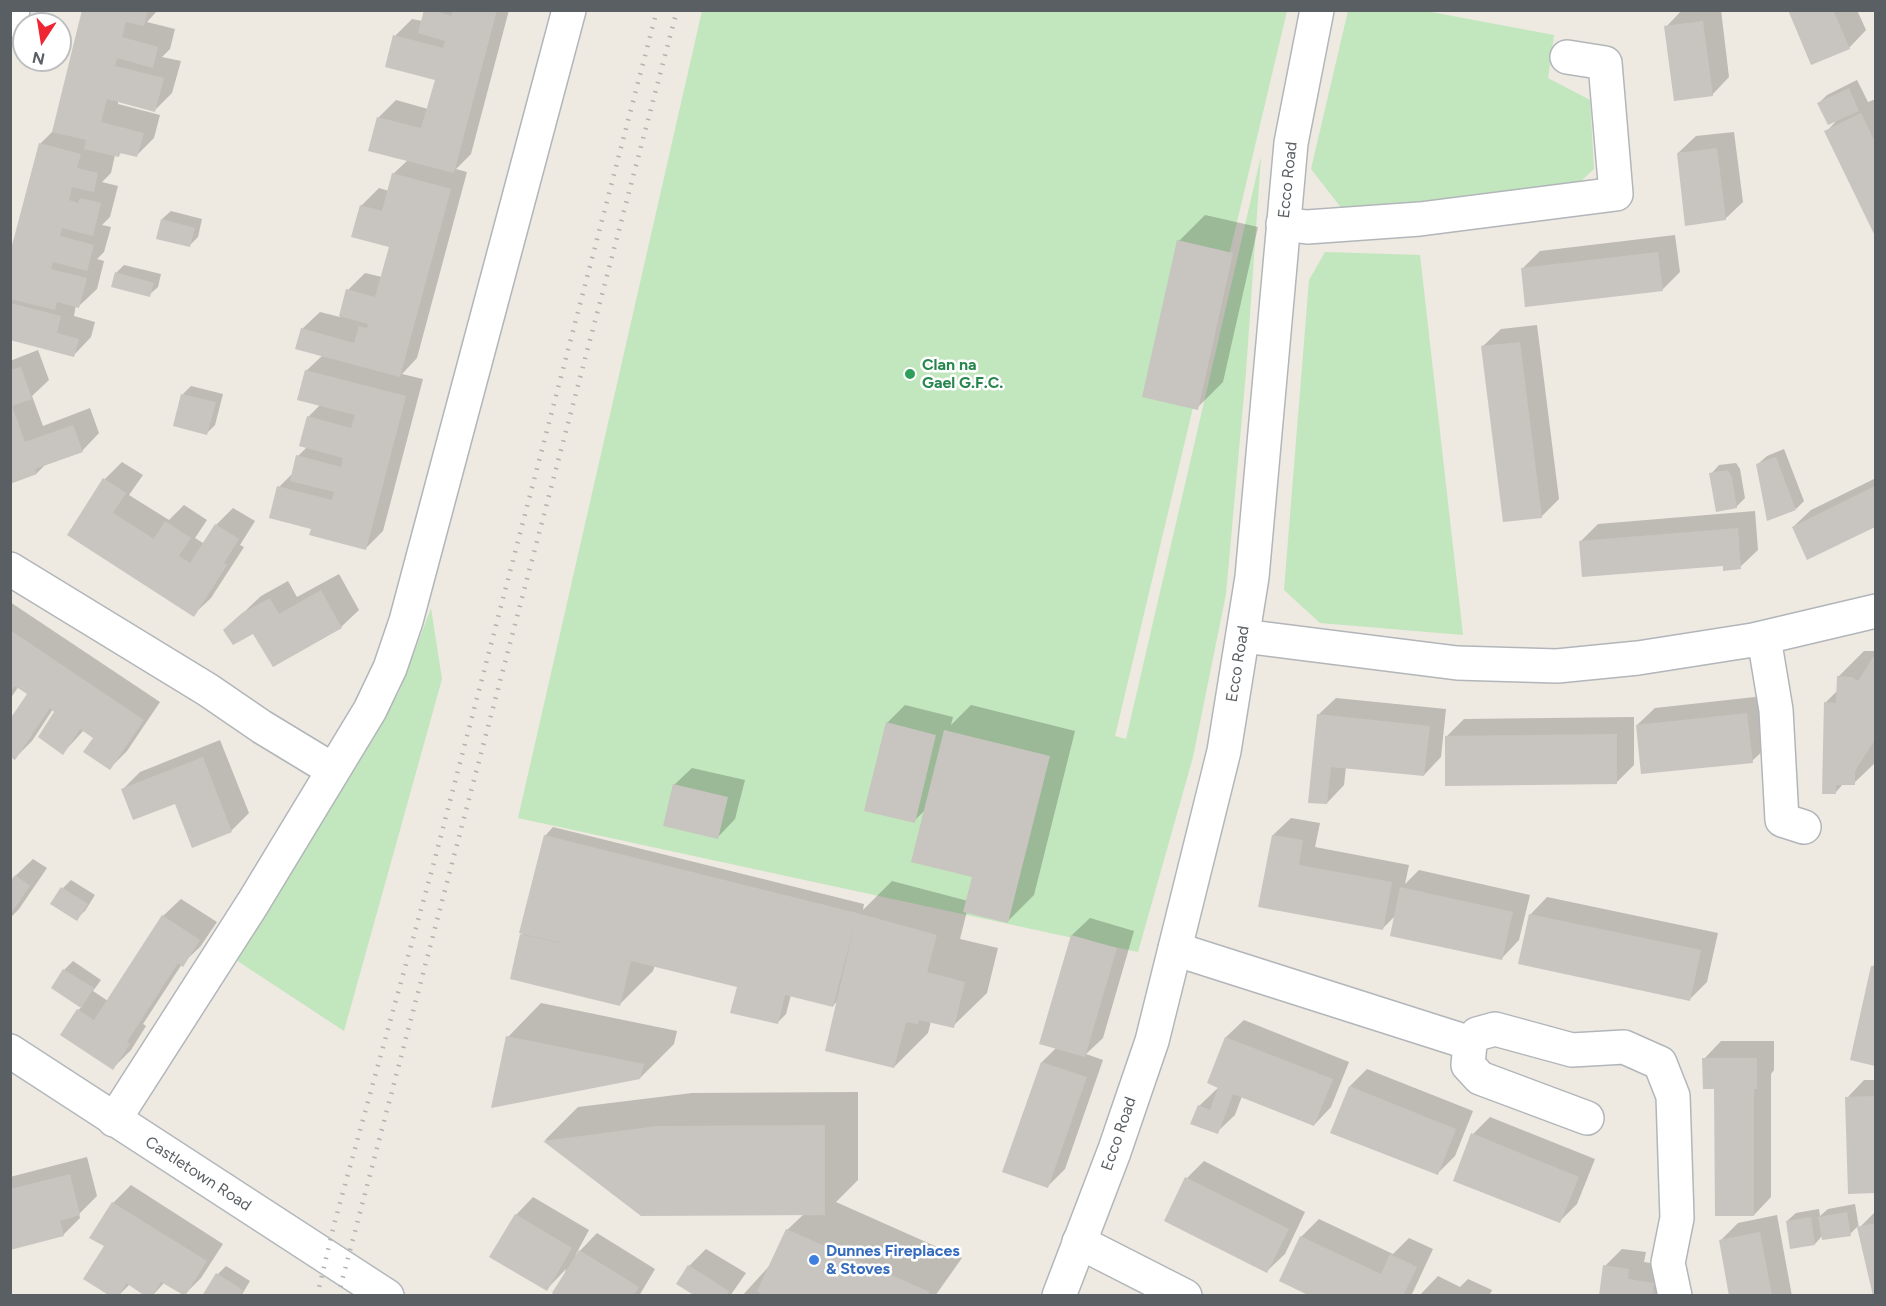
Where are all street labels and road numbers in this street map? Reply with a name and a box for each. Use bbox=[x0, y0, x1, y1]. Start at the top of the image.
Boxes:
street label: Ecco Road bbox=[1274, 141, 1302, 219]
street label: Ecco Road bbox=[1223, 625, 1253, 703]
street label: Ecco Road bbox=[1097, 1095, 1141, 1173]
street label: Castletown Road bbox=[141, 1133, 255, 1215]

